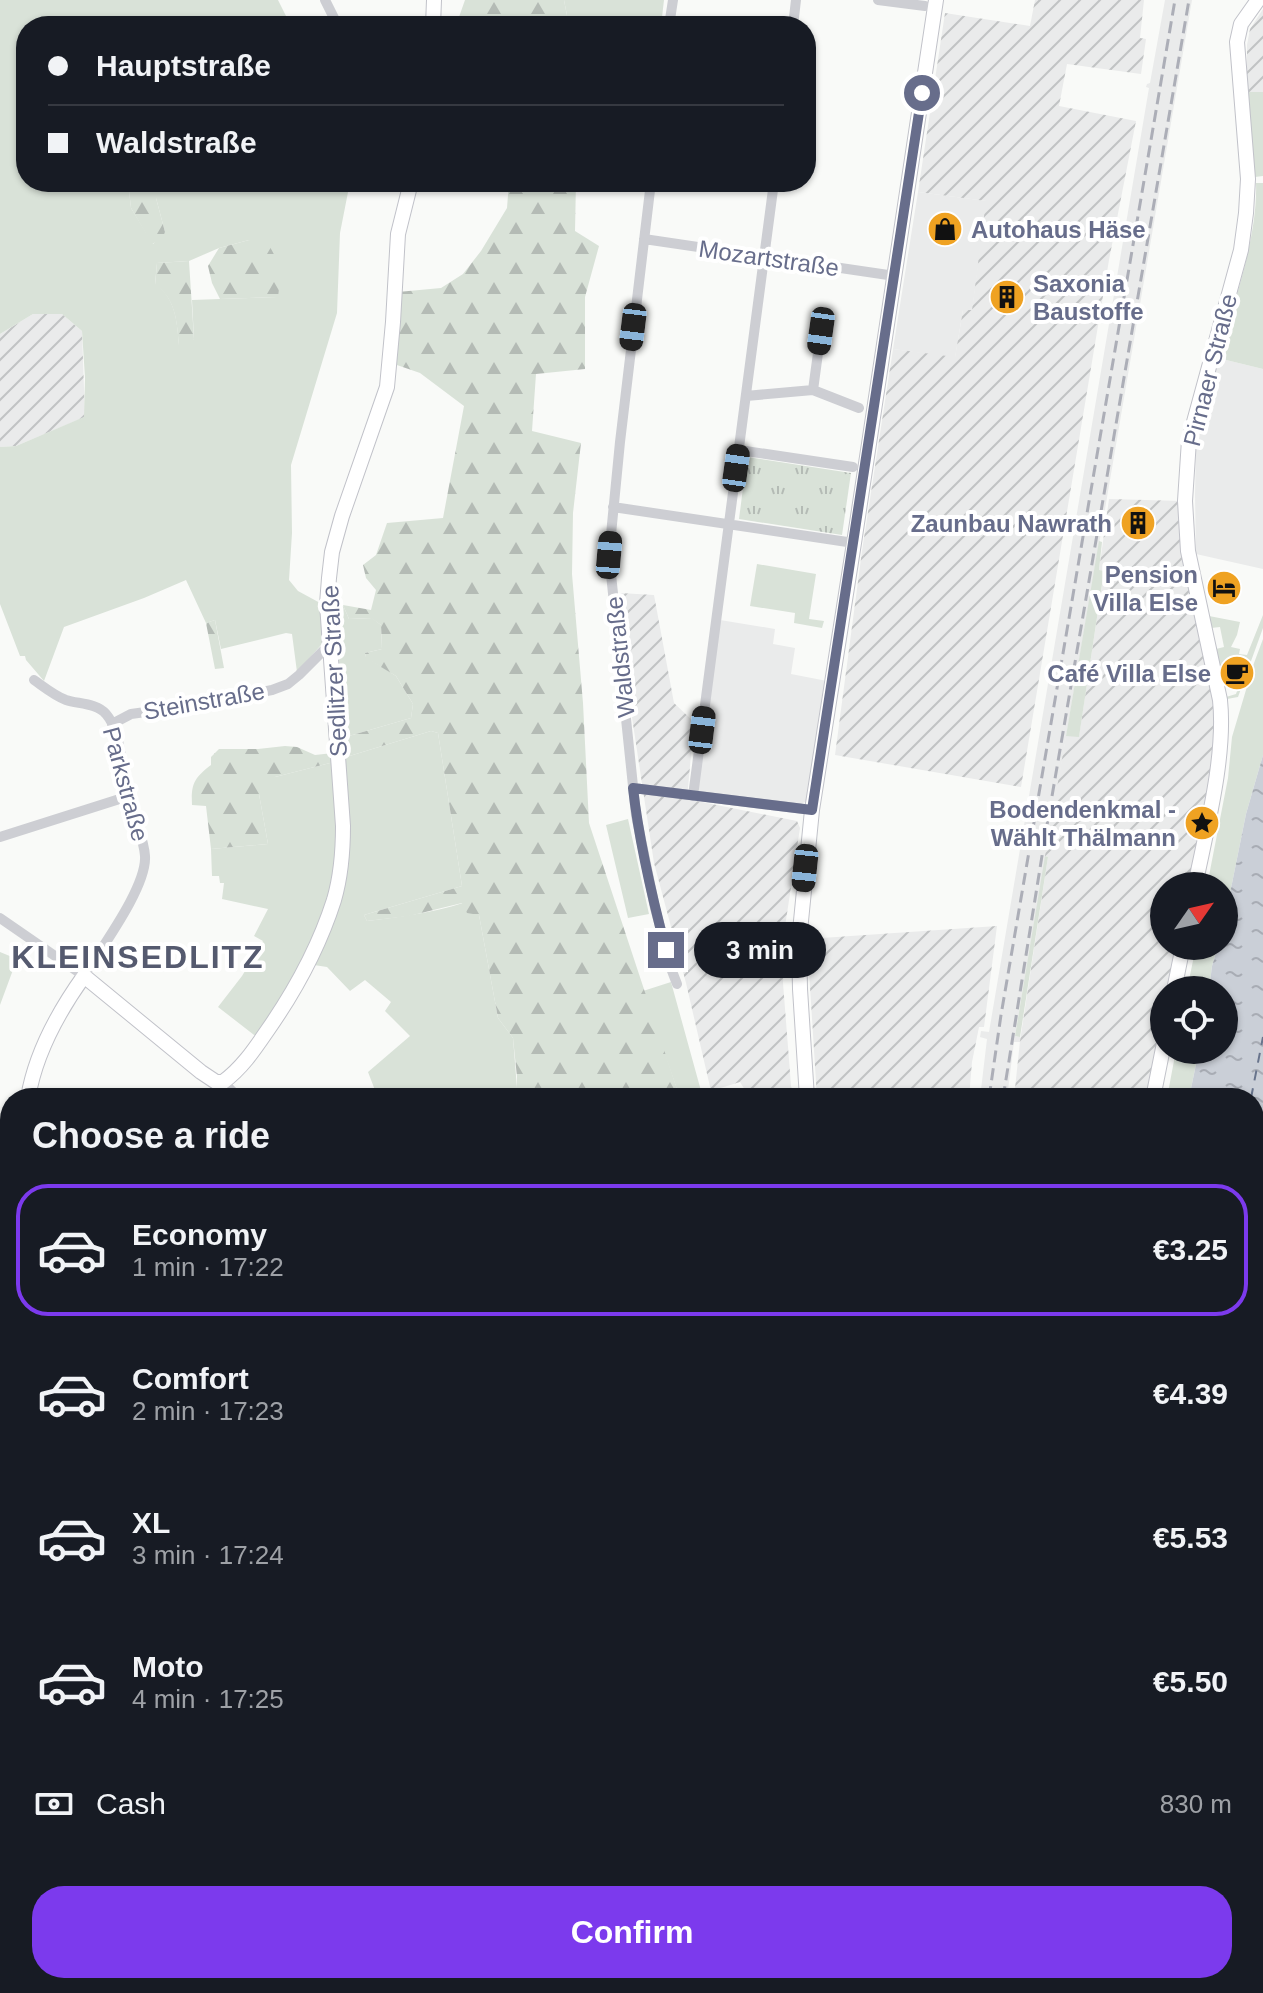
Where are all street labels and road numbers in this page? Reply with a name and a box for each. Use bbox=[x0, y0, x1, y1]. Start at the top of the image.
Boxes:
street label: Mozartstraße bbox=[697, 235, 841, 281]
street label: Pirnaer Straße bbox=[1178, 291, 1242, 449]
street label: Sedlitzer Straße bbox=[316, 584, 352, 758]
street label: Waldstraße bbox=[600, 595, 640, 719]
street label: Steinstraße bbox=[141, 677, 267, 725]
street label: Parkstraße bbox=[98, 724, 154, 844]

